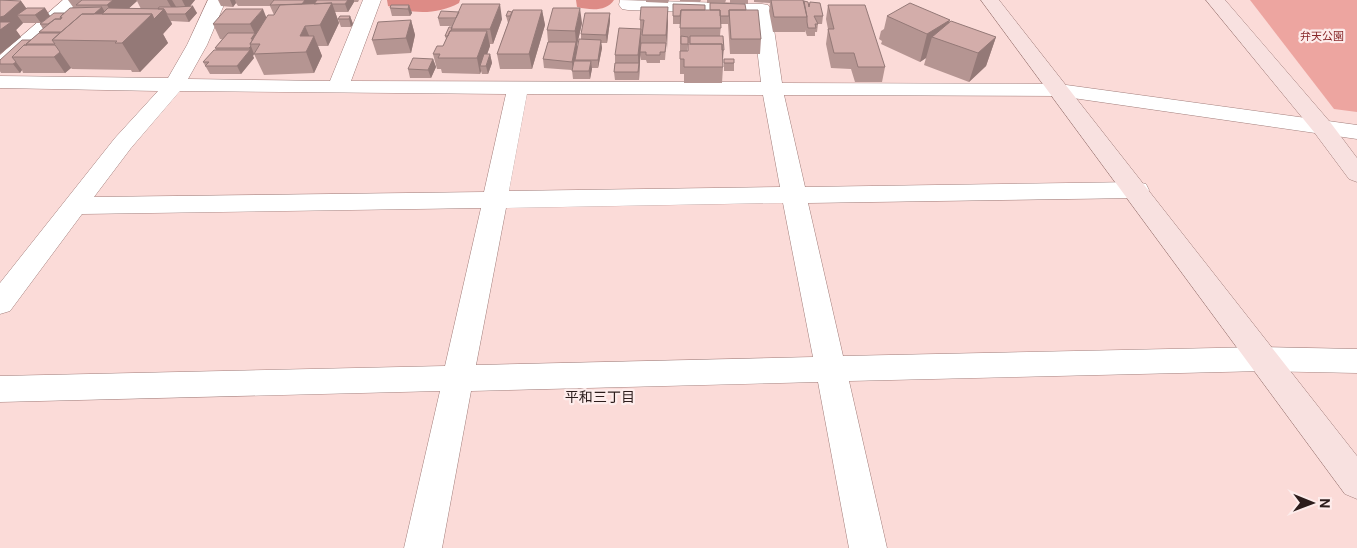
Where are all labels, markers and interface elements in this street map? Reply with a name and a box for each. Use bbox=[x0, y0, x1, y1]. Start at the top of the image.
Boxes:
park label: 弁天公園 bbox=[1300, 30, 1344, 43]
district label: 平和三丁目 bbox=[565, 389, 635, 405]
north arrow bbox=[1287, 478, 1337, 528]
text: N bbox=[1317, 498, 1333, 508]

